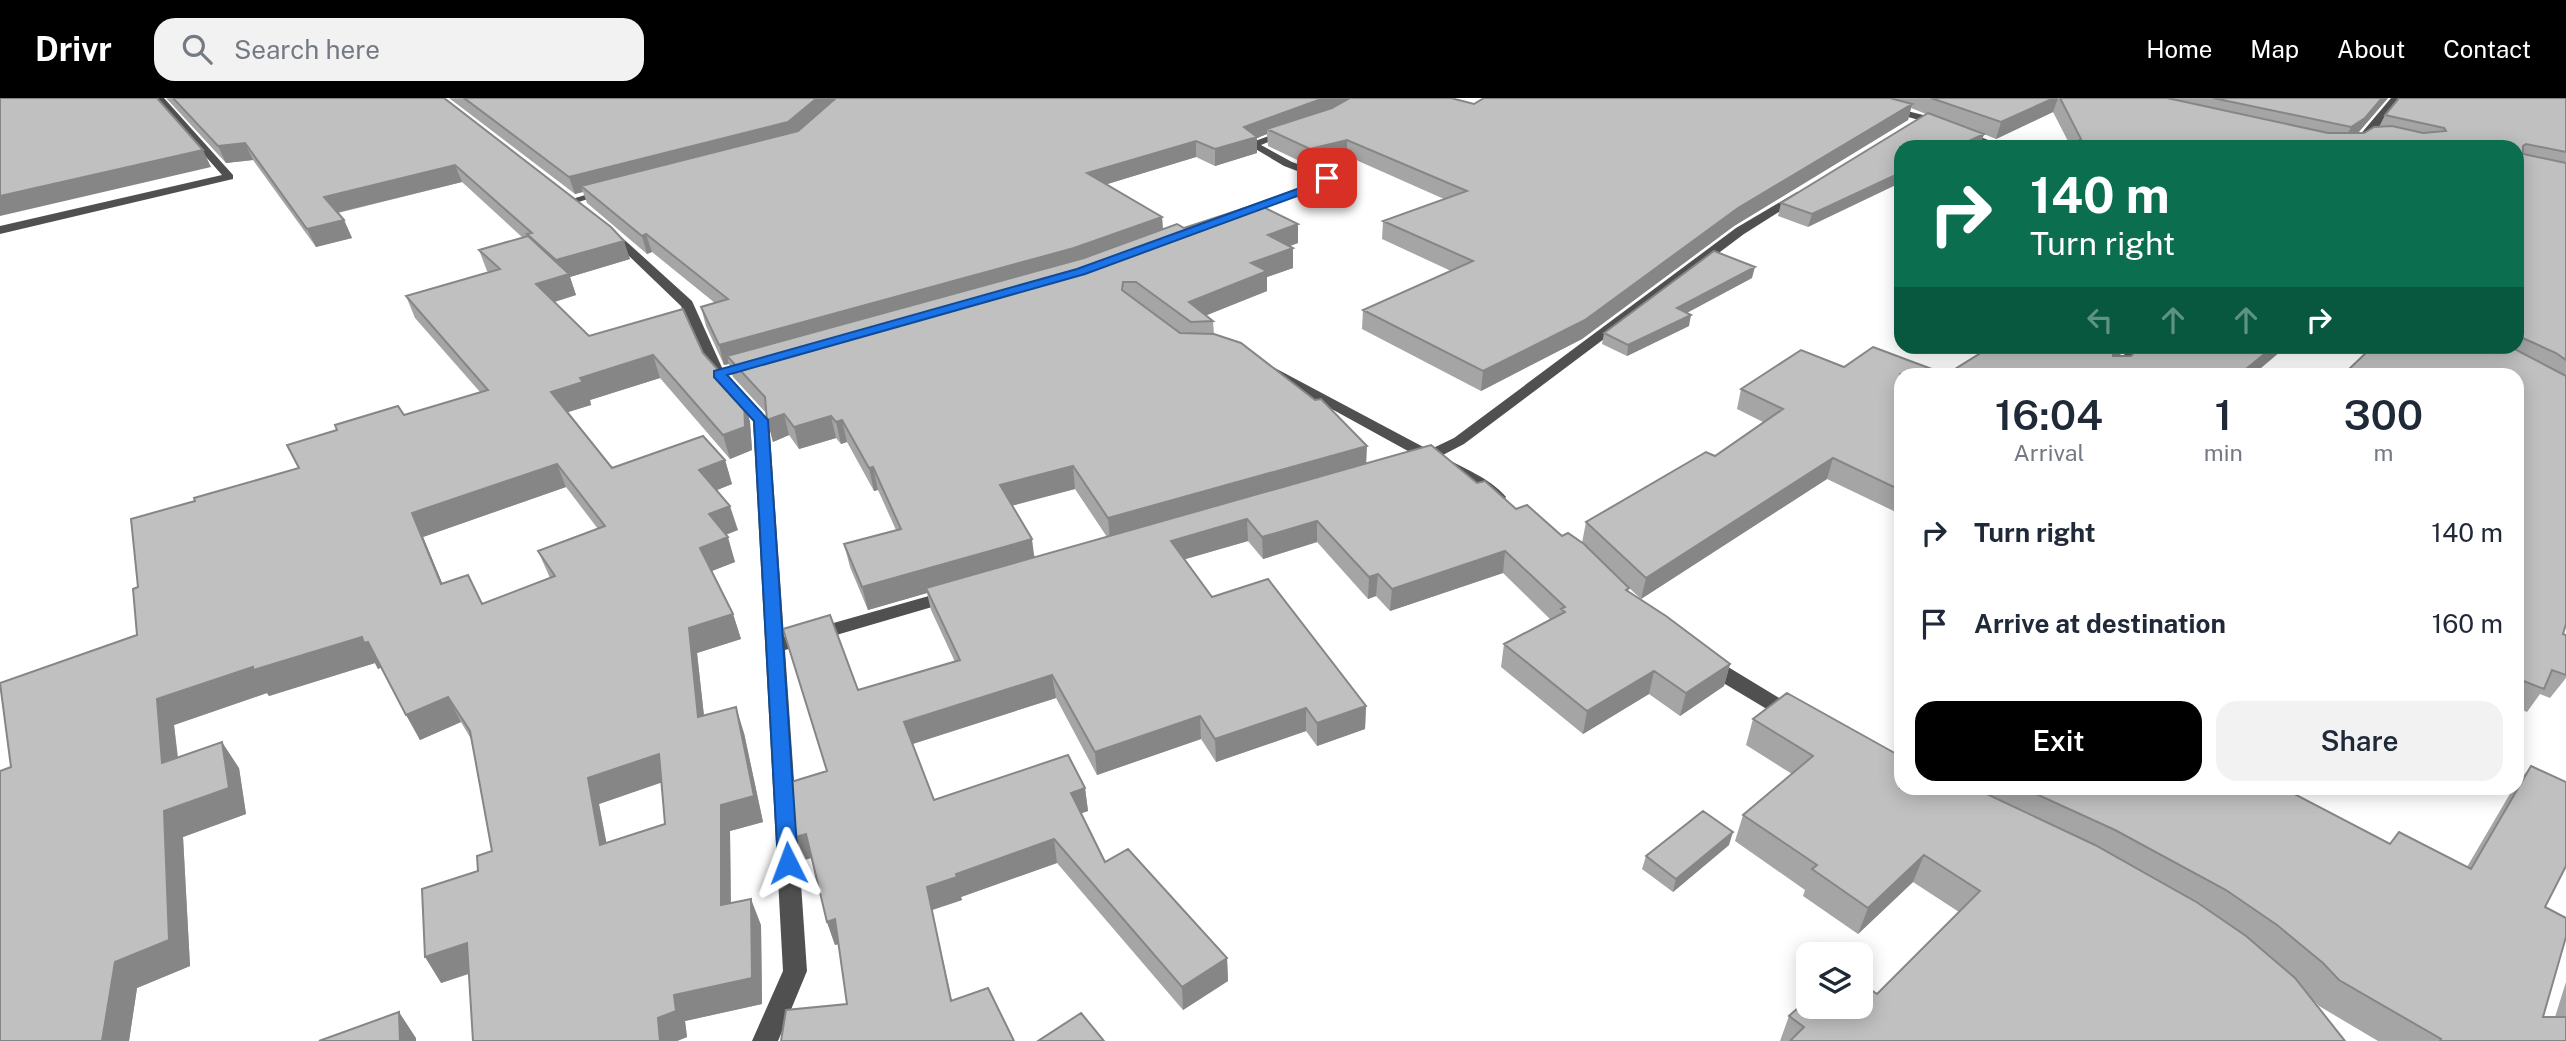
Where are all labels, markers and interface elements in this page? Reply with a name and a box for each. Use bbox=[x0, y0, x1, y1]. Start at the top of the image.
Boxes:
search box bbox=[154, 18, 644, 81]
text: Drivr bbox=[35, 30, 112, 68]
icon: search bbox=[178, 30, 216, 68]
text: Search here bbox=[234, 34, 380, 65]
text: Home bbox=[2146, 35, 2212, 63]
text: Map bbox=[2250, 35, 2299, 63]
text: About bbox=[2337, 35, 2405, 63]
text: Contact bbox=[2443, 35, 2531, 63]
pin bbox=[1297, 148, 1357, 208]
icon: arrive bbox=[1308, 159, 1346, 197]
text: 140 m bbox=[2030, 166, 2170, 224]
icon: right bbox=[1915, 168, 2006, 259]
text: Turn right bbox=[2030, 225, 2175, 262]
icon: left bbox=[2081, 301, 2119, 339]
icon: ahead bbox=[2154, 301, 2192, 339]
icon: ahead bbox=[2227, 301, 2265, 339]
icon: right bbox=[2300, 301, 2338, 339]
text: 16:04 bbox=[1995, 390, 2103, 439]
text: 1 bbox=[2215, 390, 2232, 439]
text: 300 bbox=[2344, 390, 2423, 439]
text: Arrival bbox=[2013, 439, 2084, 466]
text: min bbox=[2204, 439, 2243, 466]
text: m bbox=[2373, 439, 2393, 466]
icon: right bbox=[1915, 514, 1953, 552]
text: Turn right bbox=[1974, 517, 2096, 548]
text: 140 m bbox=[2431, 517, 2503, 548]
icon: arrive bbox=[1915, 605, 1953, 643]
text: Arrive at destination bbox=[1974, 608, 2226, 639]
text: 160 m bbox=[2432, 608, 2503, 639]
button: Exit bbox=[1915, 701, 2202, 781]
button: Share bbox=[2216, 701, 2503, 781]
position arrow bbox=[751, 826, 825, 900]
map controls bbox=[1796, 942, 1873, 1019]
button: layers bbox=[1796, 942, 1873, 1019]

